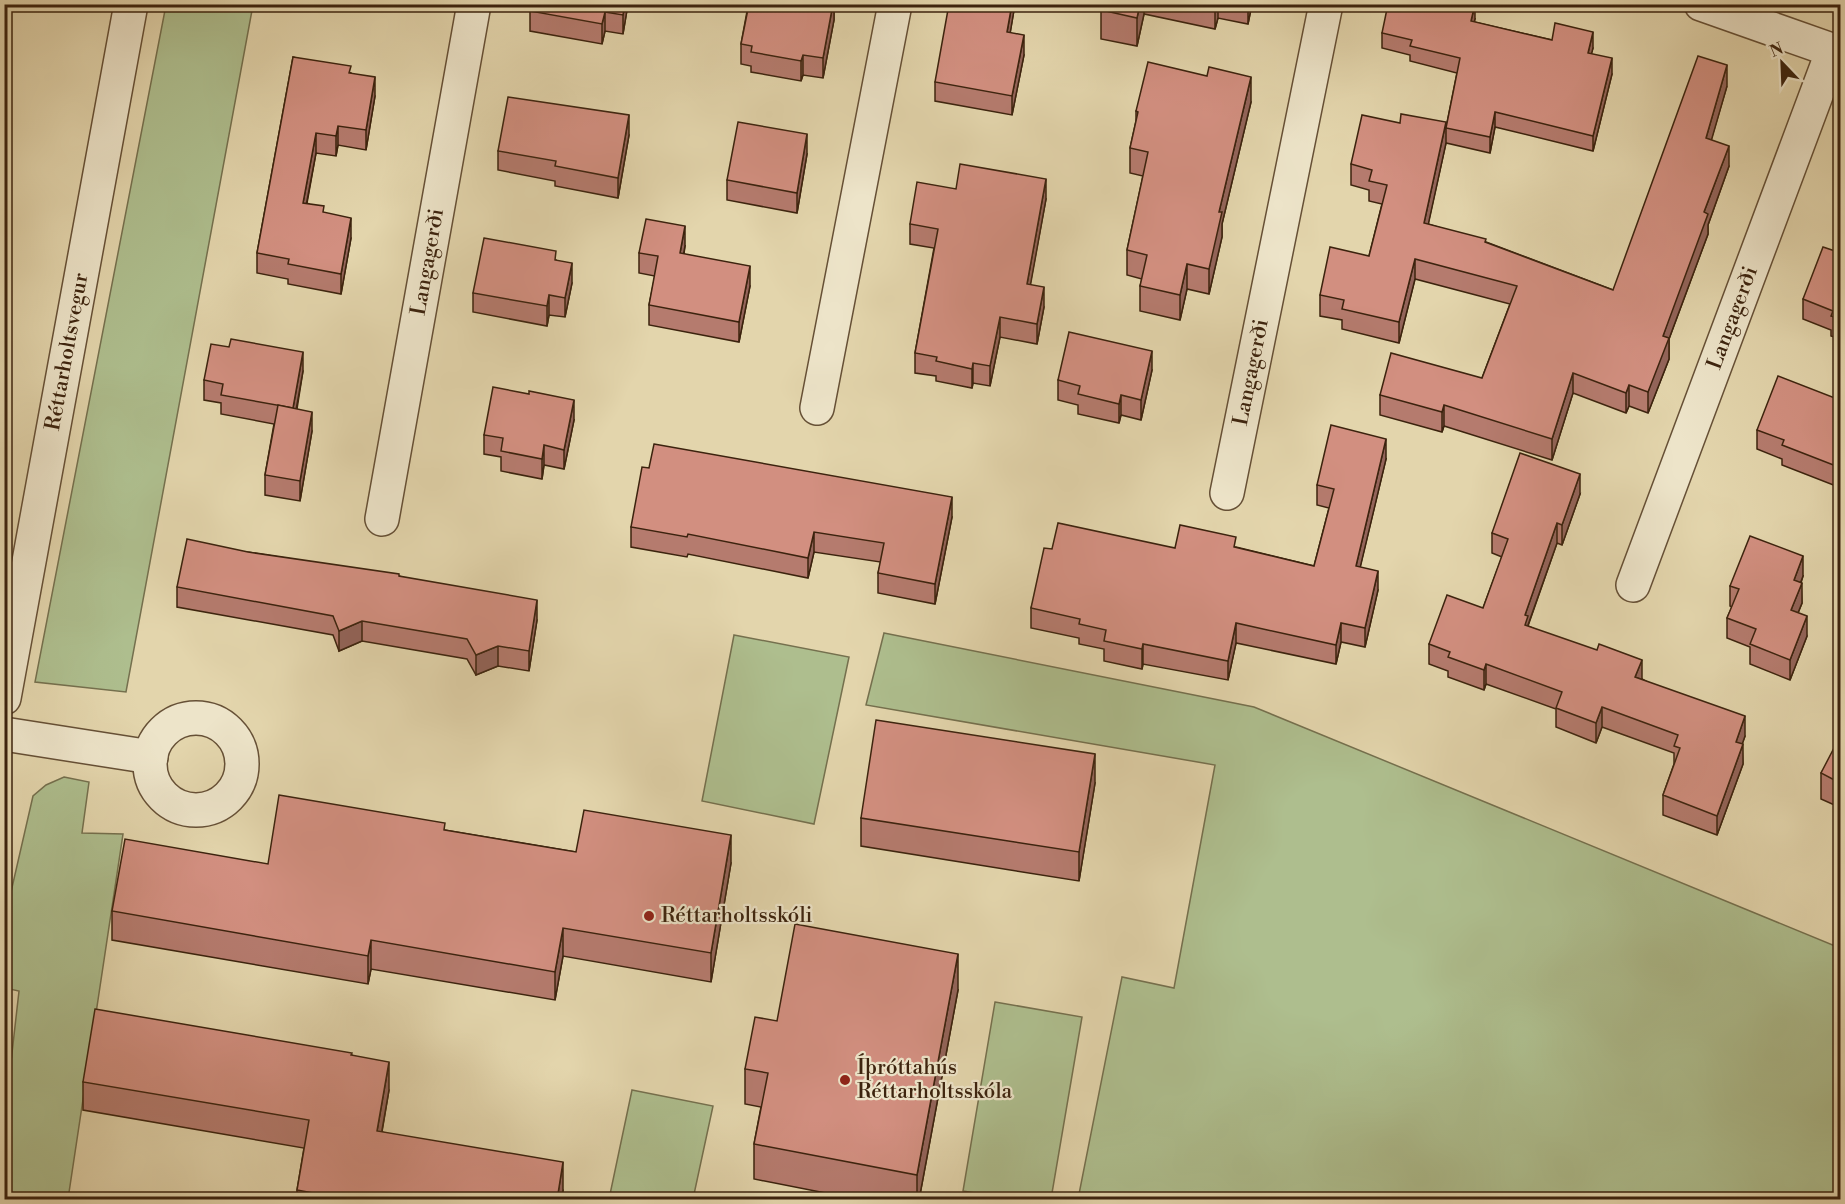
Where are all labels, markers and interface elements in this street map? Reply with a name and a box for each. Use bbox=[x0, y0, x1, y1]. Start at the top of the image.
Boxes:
north arrow bbox=[1752, 33, 1812, 93]
text: N bbox=[1767, 38, 1787, 62]
street label: Langagerði bbox=[406, 207, 450, 318]
street label: Langagerði bbox=[1702, 263, 1764, 373]
street label: Réttarholtsvegur bbox=[40, 271, 95, 433]
street label: Langagerði bbox=[1228, 317, 1275, 428]
place label: Réttarholtsskóli bbox=[661, 903, 813, 929]
marker: Réttarholtsskóli bbox=[642, 909, 656, 923]
place label: Íþróttahús Réttarholtsskóla bbox=[857, 1053, 1013, 1105]
marker: Íþróttahús Réttarholtsskóla bbox=[838, 1073, 852, 1087]

